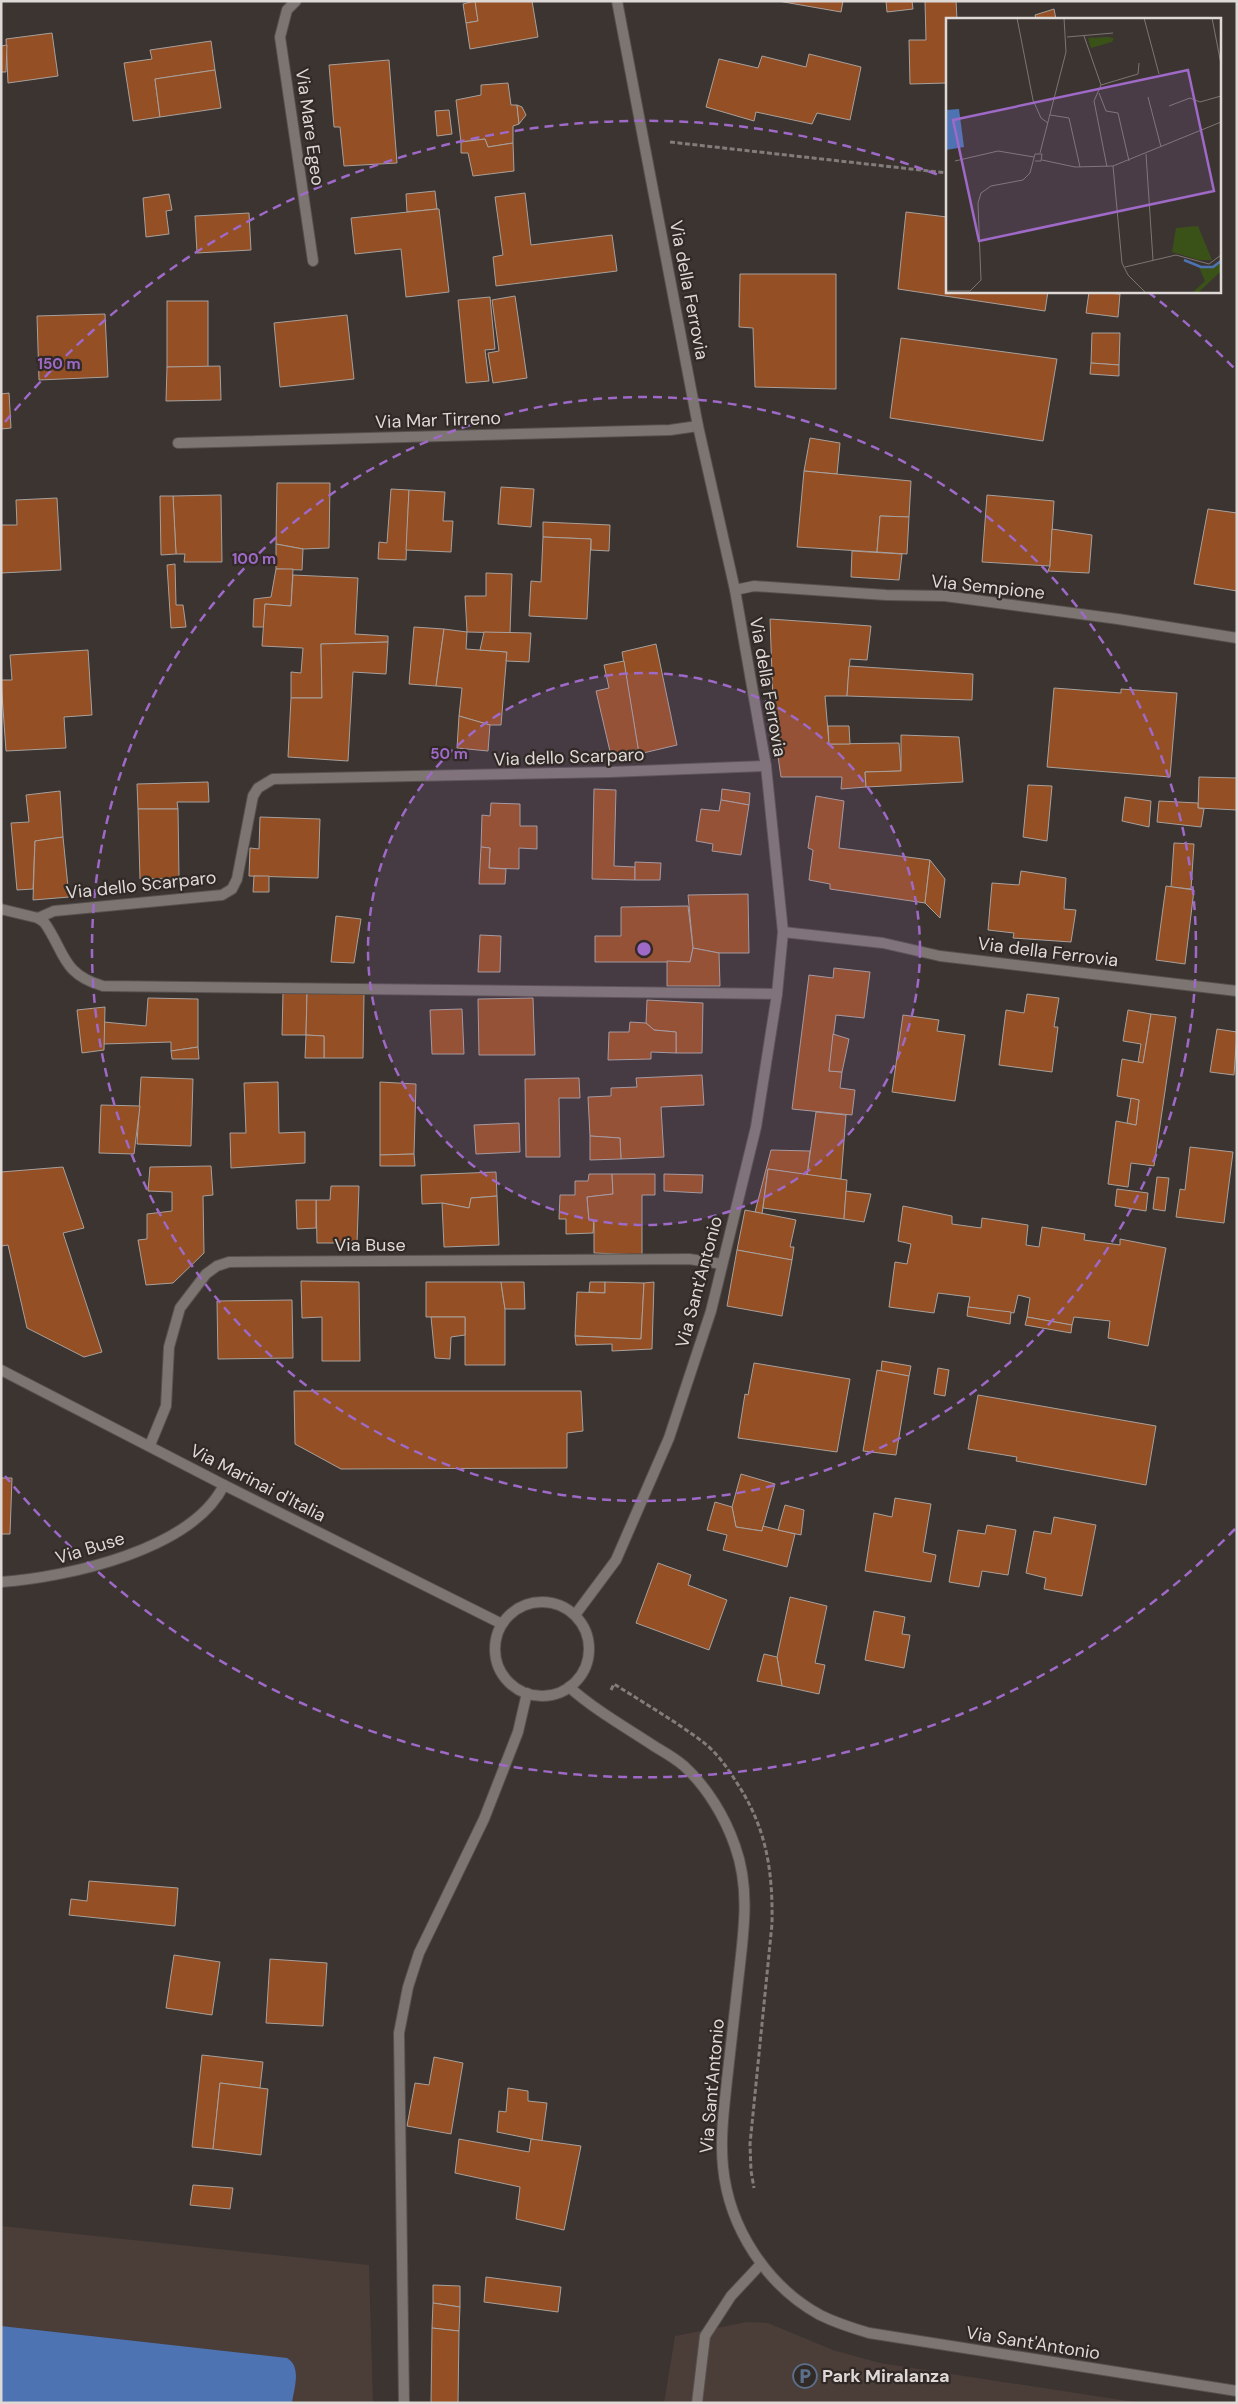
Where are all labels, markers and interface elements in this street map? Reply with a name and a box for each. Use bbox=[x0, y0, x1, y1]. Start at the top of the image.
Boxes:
inset map bbox=[946, 18, 1220, 292]
street label: Via Mare Egeo bbox=[290, 67, 330, 187]
street label: Via della Ferrovia bbox=[664, 218, 714, 362]
text: 150 m bbox=[38, 354, 81, 374]
street label: Via Mar Tirreno bbox=[375, 406, 501, 434]
text: 100 m bbox=[232, 549, 276, 569]
street label: Via Sempione bbox=[930, 569, 1046, 605]
street label: Via della Ferrovia bbox=[744, 615, 792, 759]
street label: Via dello Scarparo bbox=[493, 742, 645, 772]
text: 50 m bbox=[430, 744, 468, 764]
street label: Via dello Scarparo bbox=[65, 865, 217, 905]
street label: Via della Ferrovia bbox=[976, 931, 1120, 973]
centre of rings bbox=[635, 940, 653, 958]
street label: Via Sant'Antonio bbox=[670, 1213, 728, 1351]
street label: Via Buse bbox=[334, 1233, 406, 1257]
street label: Via Marinai d'Italia bbox=[186, 1438, 330, 1528]
street label: Via Buse bbox=[52, 1526, 128, 1570]
street label: Via Sant'Antonio bbox=[694, 2018, 730, 2154]
street label: Via Sant'Antonio bbox=[964, 2321, 1102, 2365]
parking icon: Park Miralanza bbox=[792, 2363, 818, 2389]
place label: Park Miralanza bbox=[822, 2364, 950, 2388]

